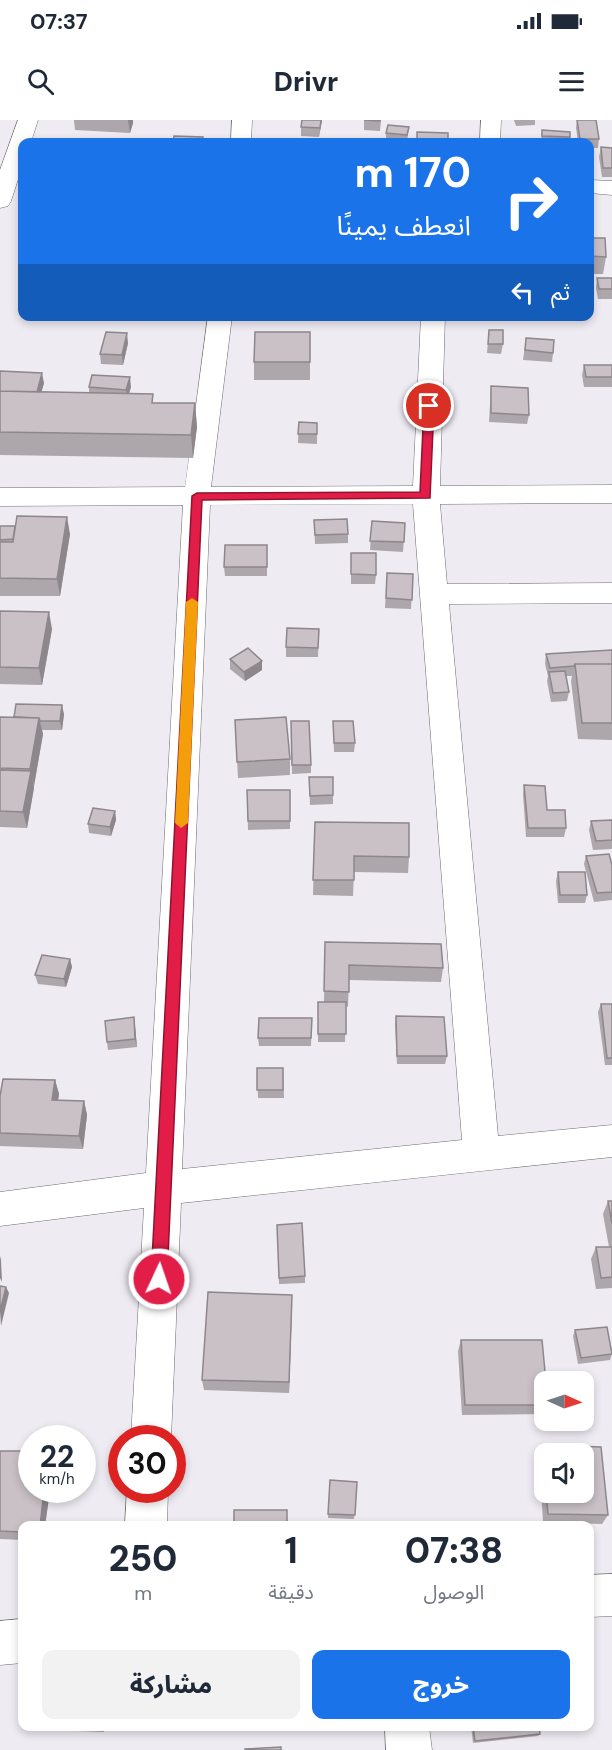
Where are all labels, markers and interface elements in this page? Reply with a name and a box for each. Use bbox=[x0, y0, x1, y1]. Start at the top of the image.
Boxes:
text: 07:37 bbox=[30, 7, 88, 36]
text: Drivr bbox=[274, 64, 338, 99]
icon: search bbox=[24, 65, 57, 98]
icon: menu bbox=[555, 65, 588, 98]
text: 170 m bbox=[354, 145, 471, 200]
icon: right bbox=[492, 162, 570, 240]
text: انعطف يمينًا bbox=[336, 208, 471, 243]
icon: left bbox=[506, 276, 539, 309]
text: ثم bbox=[551, 278, 570, 307]
pin bbox=[403, 380, 454, 431]
icon: arrive bbox=[412, 389, 445, 422]
position arrow bbox=[127, 1247, 191, 1311]
north arrow bbox=[534, 1371, 594, 1431]
map controls bbox=[534, 1371, 594, 1503]
speed limit sign: 30 bbox=[108, 1425, 186, 1503]
text: 22 bbox=[40, 1437, 74, 1476]
button: sound bbox=[534, 1443, 594, 1503]
text: km/h bbox=[39, 1469, 75, 1489]
text: 1 bbox=[284, 1527, 298, 1574]
text: 07:38 bbox=[405, 1527, 503, 1574]
text: 250 bbox=[109, 1535, 178, 1582]
text: دقيقة bbox=[268, 1579, 314, 1605]
text: الوصول bbox=[424, 1579, 484, 1605]
text: m bbox=[134, 1580, 152, 1606]
button: مشاركة bbox=[42, 1650, 300, 1719]
button: خروج bbox=[312, 1650, 570, 1719]

